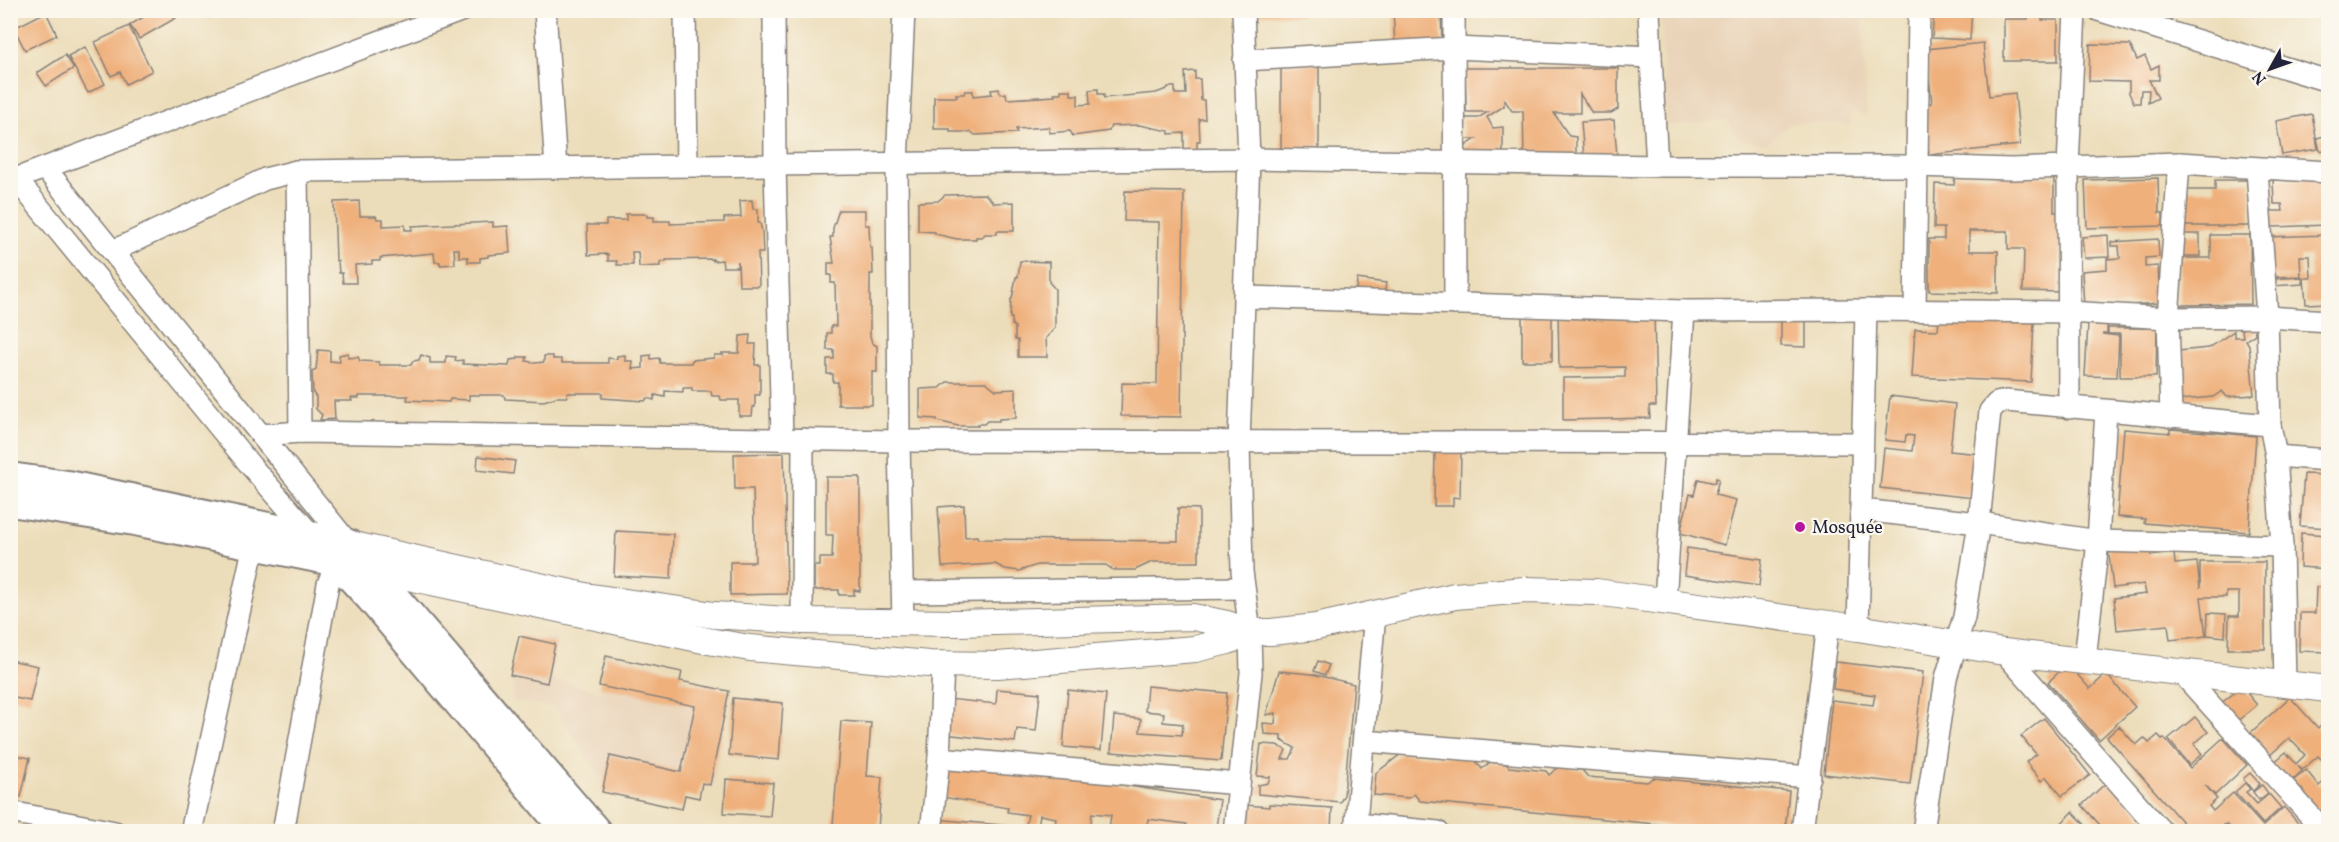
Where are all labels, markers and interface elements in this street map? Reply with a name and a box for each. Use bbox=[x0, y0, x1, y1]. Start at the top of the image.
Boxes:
north arrow bbox=[2240, 39, 2300, 99]
text: N bbox=[2248, 66, 2272, 89]
place label: Mosquée bbox=[1812, 516, 1883, 541]
marker: Mosquée bbox=[1793, 520, 1807, 534]

